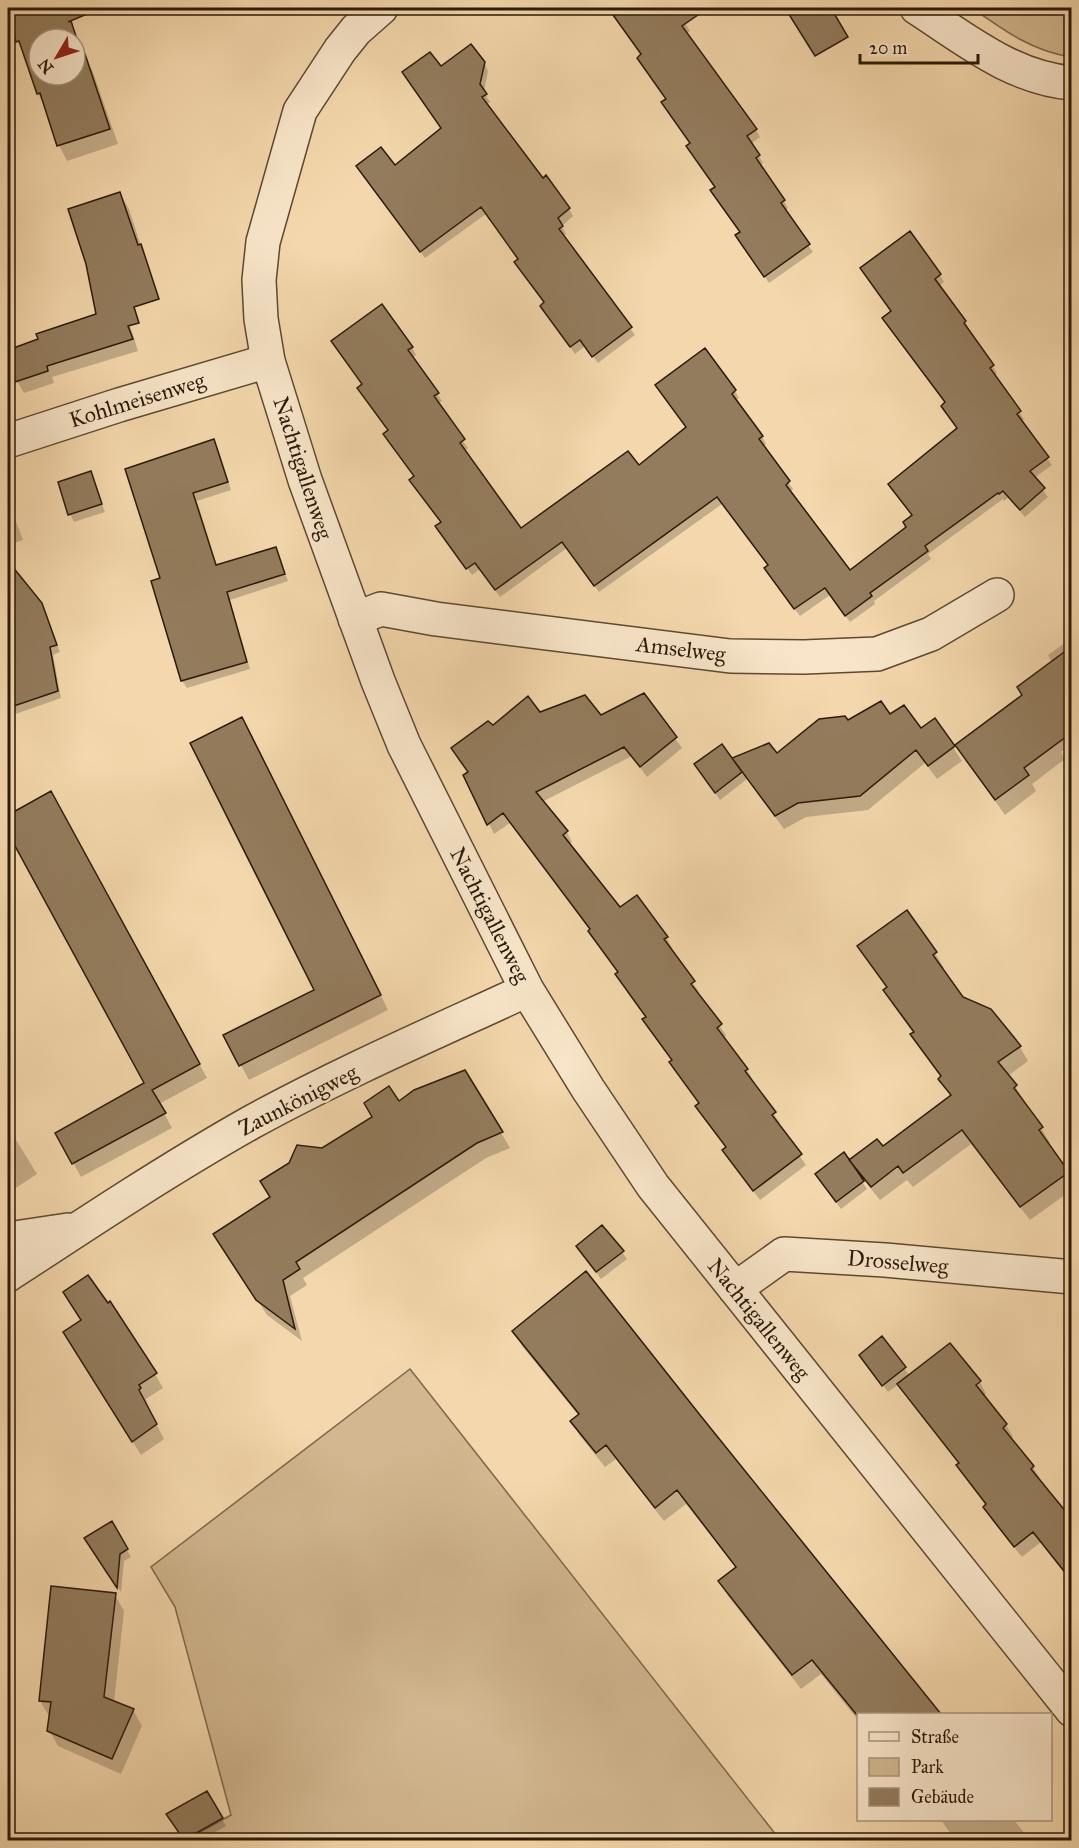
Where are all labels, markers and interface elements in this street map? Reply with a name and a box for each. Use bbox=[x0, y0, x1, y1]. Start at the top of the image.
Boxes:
north arrow bbox=[27, 27, 87, 87]
scale bar bbox=[860, 27, 978, 65]
text: 20 m bbox=[869, 37, 907, 59]
text: N bbox=[34, 55, 57, 77]
street label: Kohlmeisenweg bbox=[66, 366, 209, 433]
street label: Nachtigallenweg bbox=[267, 393, 339, 544]
street label: Amselweg bbox=[634, 630, 728, 668]
street label: Nachtigallenweg bbox=[444, 843, 536, 988]
street label: Zaunkönigweg bbox=[234, 1058, 363, 1142]
street label: Drosselweg bbox=[846, 1244, 950, 1280]
street label: Nachtigallenweg bbox=[702, 1253, 817, 1386]
legend bbox=[857, 1713, 1052, 1821]
text: Straße bbox=[911, 1726, 959, 1748]
text: Park bbox=[911, 1756, 944, 1778]
text: Gebäude bbox=[911, 1786, 974, 1808]

